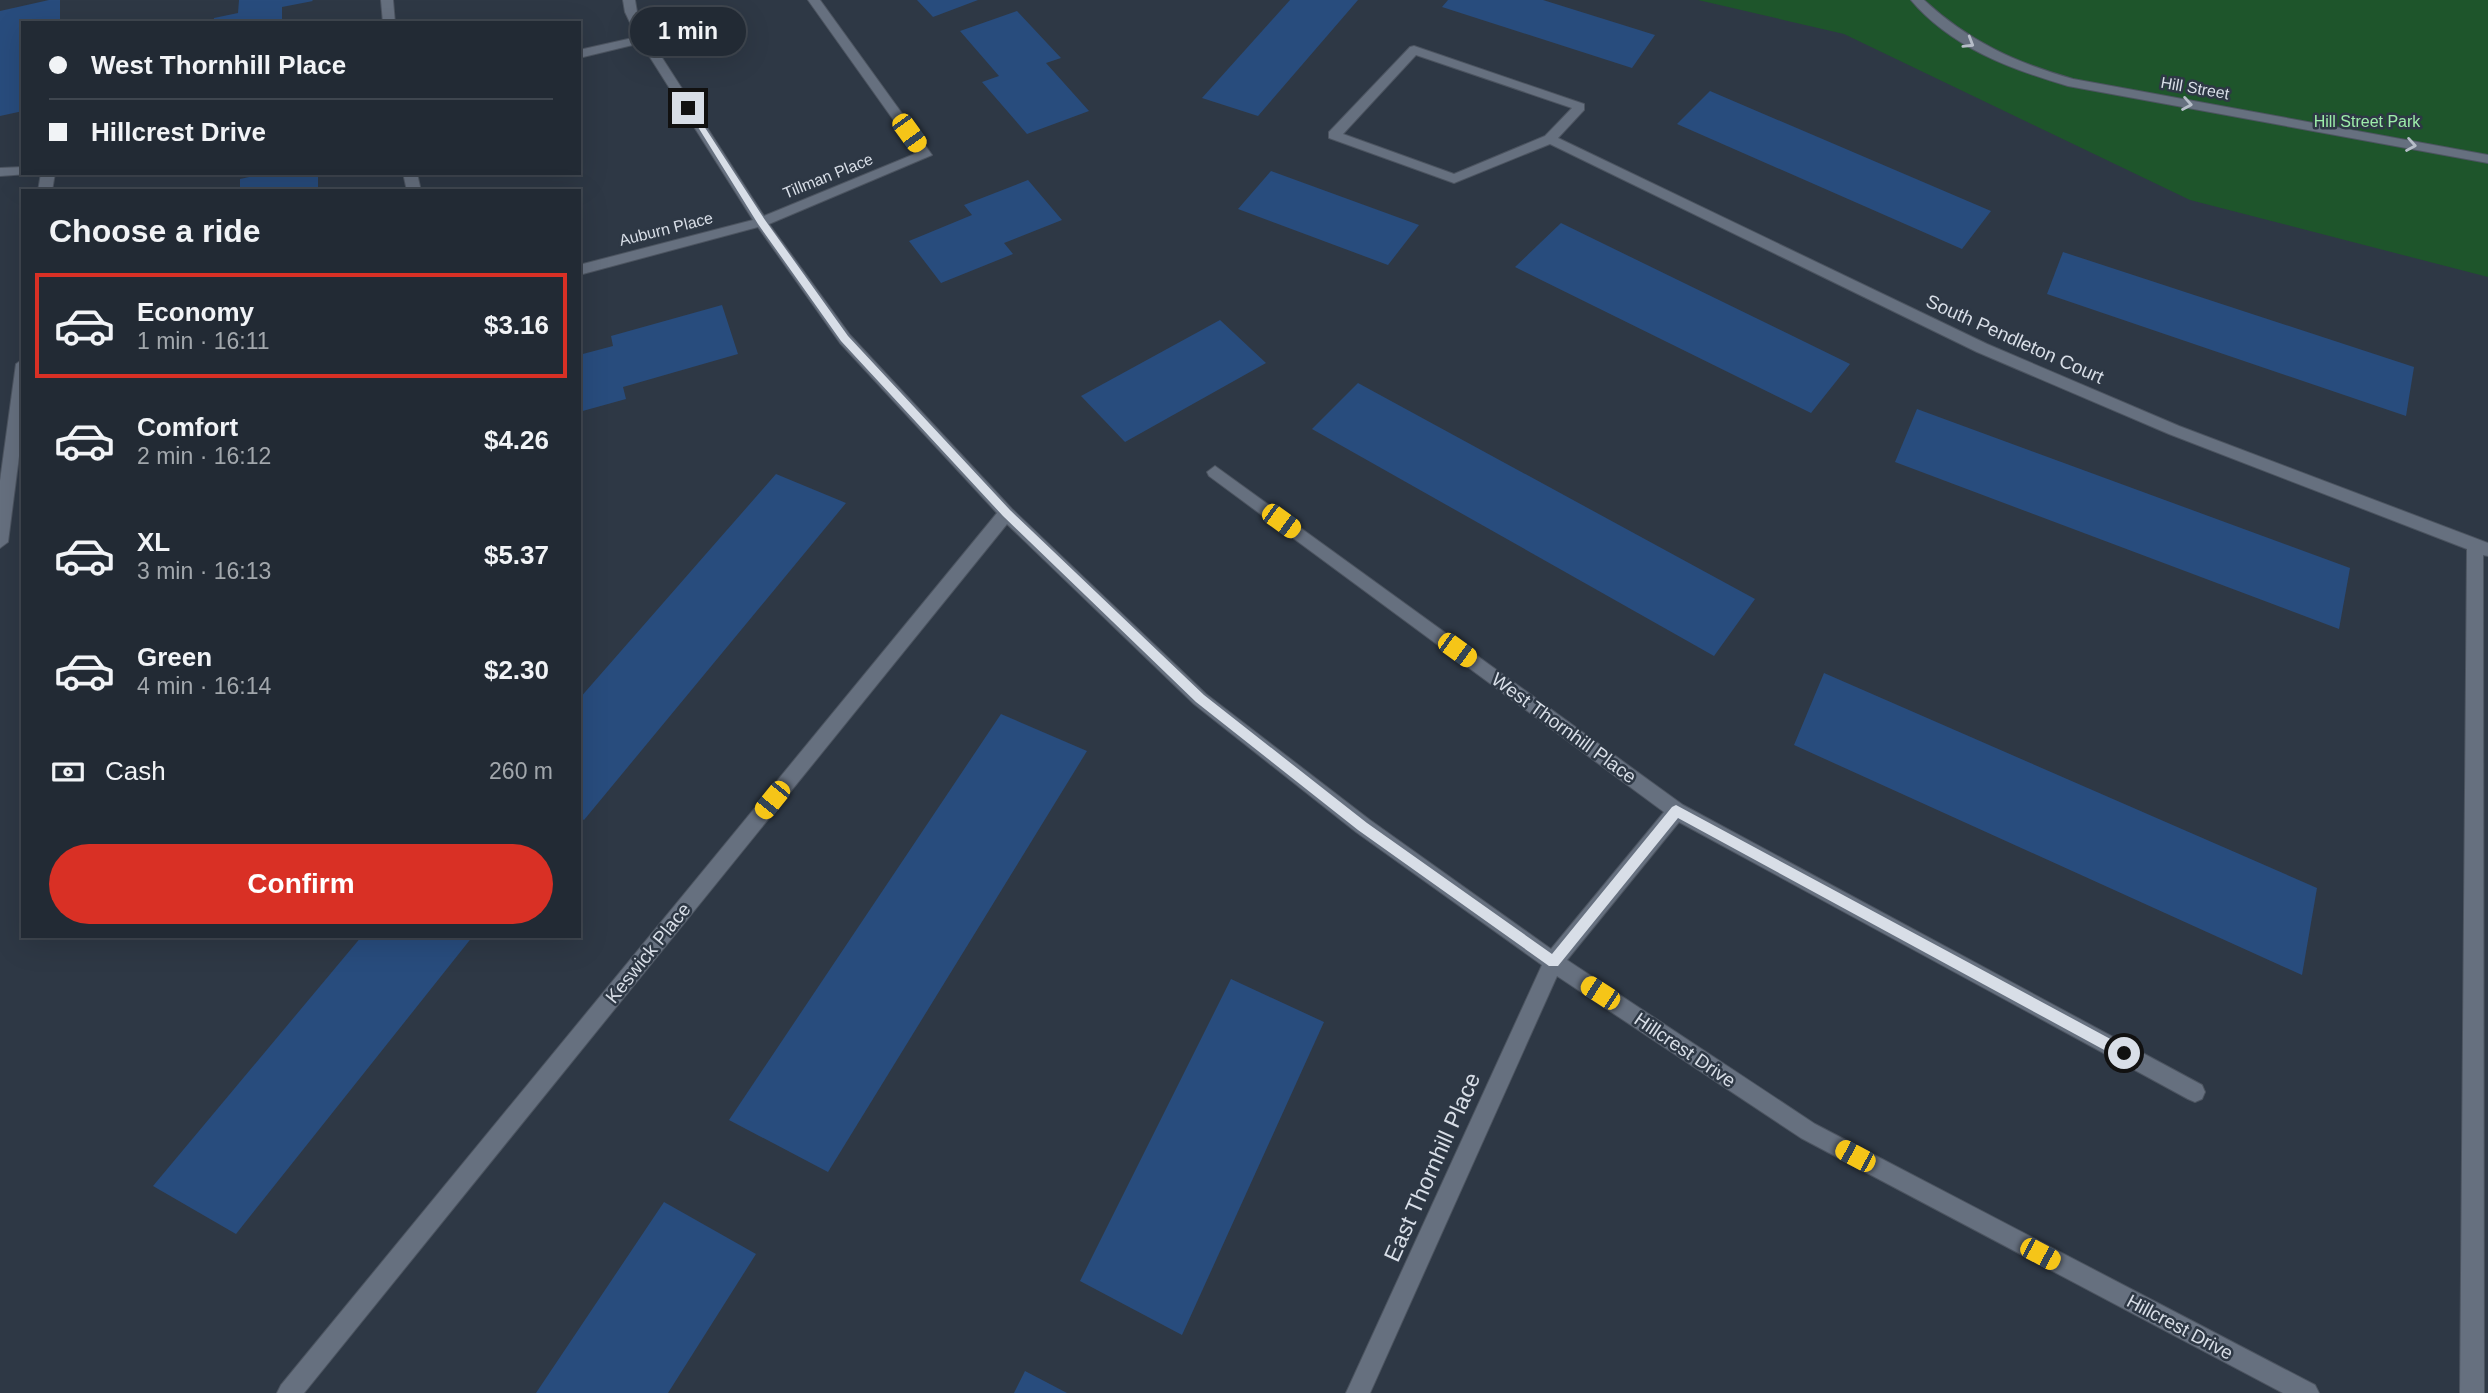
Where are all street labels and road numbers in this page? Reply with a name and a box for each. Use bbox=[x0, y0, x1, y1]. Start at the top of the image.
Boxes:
street label: Hill Street bbox=[2159, 74, 2231, 102]
street label: Tillman Place bbox=[781, 150, 876, 202]
street label: Auburn Place bbox=[617, 209, 715, 249]
street label: South Pendleton Court bbox=[1923, 290, 2108, 388]
street label: West Thornhill Place bbox=[1488, 669, 1640, 787]
street label: Keswick Place bbox=[601, 899, 695, 1007]
street label: Hillcrest Drive bbox=[1631, 1009, 1739, 1091]
street label: East Thornhill Place bbox=[1379, 1068, 1485, 1266]
street label: Hillcrest Drive bbox=[2123, 1290, 2237, 1364]

